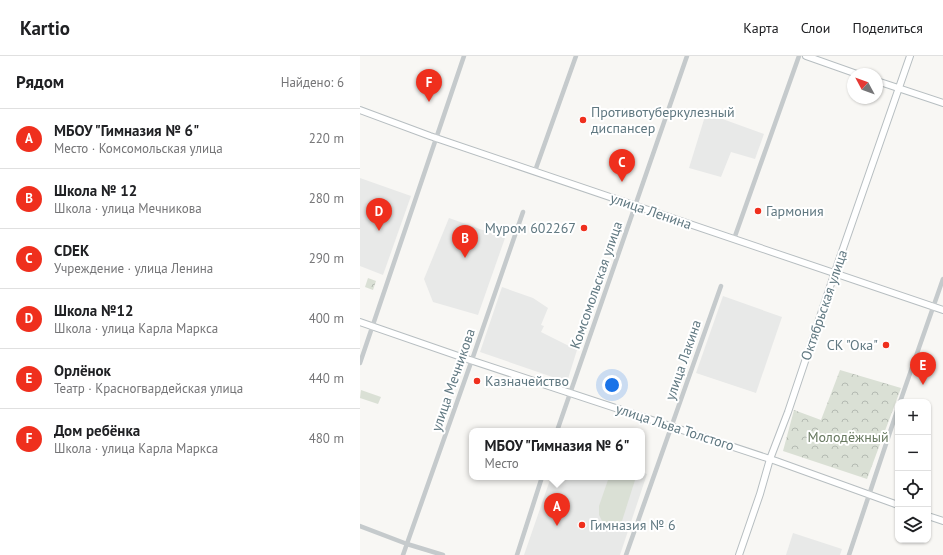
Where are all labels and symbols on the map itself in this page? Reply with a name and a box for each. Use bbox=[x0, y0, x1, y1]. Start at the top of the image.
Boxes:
north arrow bbox=[847, 68, 883, 104]
pin: F bbox=[416, 69, 442, 102]
place label: Противотуберкулезный диспансер bbox=[591, 103, 735, 137]
marker: Противотуберкулезный диспансер bbox=[578, 115, 588, 125]
pin: C bbox=[609, 149, 635, 182]
street label: улица Ленина bbox=[608, 189, 694, 233]
pin: D bbox=[366, 198, 392, 231]
place label: Гармония bbox=[766, 202, 824, 220]
marker: Гармония bbox=[753, 206, 763, 216]
place label: Муром 602267 bbox=[485, 219, 576, 237]
street label: Комсомольская улица bbox=[566, 219, 626, 351]
marker: Муром 602267 bbox=[579, 223, 589, 233]
pin: B bbox=[452, 225, 478, 258]
street label: Октябрьская улица bbox=[797, 247, 851, 363]
street label: улица Лакина bbox=[661, 317, 705, 403]
street label: улица Мечникова bbox=[427, 326, 479, 434]
place label: СК "Ока" bbox=[827, 336, 878, 354]
marker: СК "Ока" bbox=[881, 340, 891, 350]
pin: E bbox=[910, 352, 936, 385]
place label: Казначейство bbox=[485, 372, 569, 390]
your location bbox=[602, 375, 622, 395]
marker: Казначейство bbox=[472, 376, 482, 386]
street label: улица Льва Толстого bbox=[613, 399, 737, 455]
park label: Молодёжный bbox=[807, 428, 889, 446]
pin: A bbox=[544, 493, 570, 526]
place label: Гимназия № 6 bbox=[590, 516, 676, 534]
marker: Гимназия № 6 bbox=[577, 520, 587, 530]

